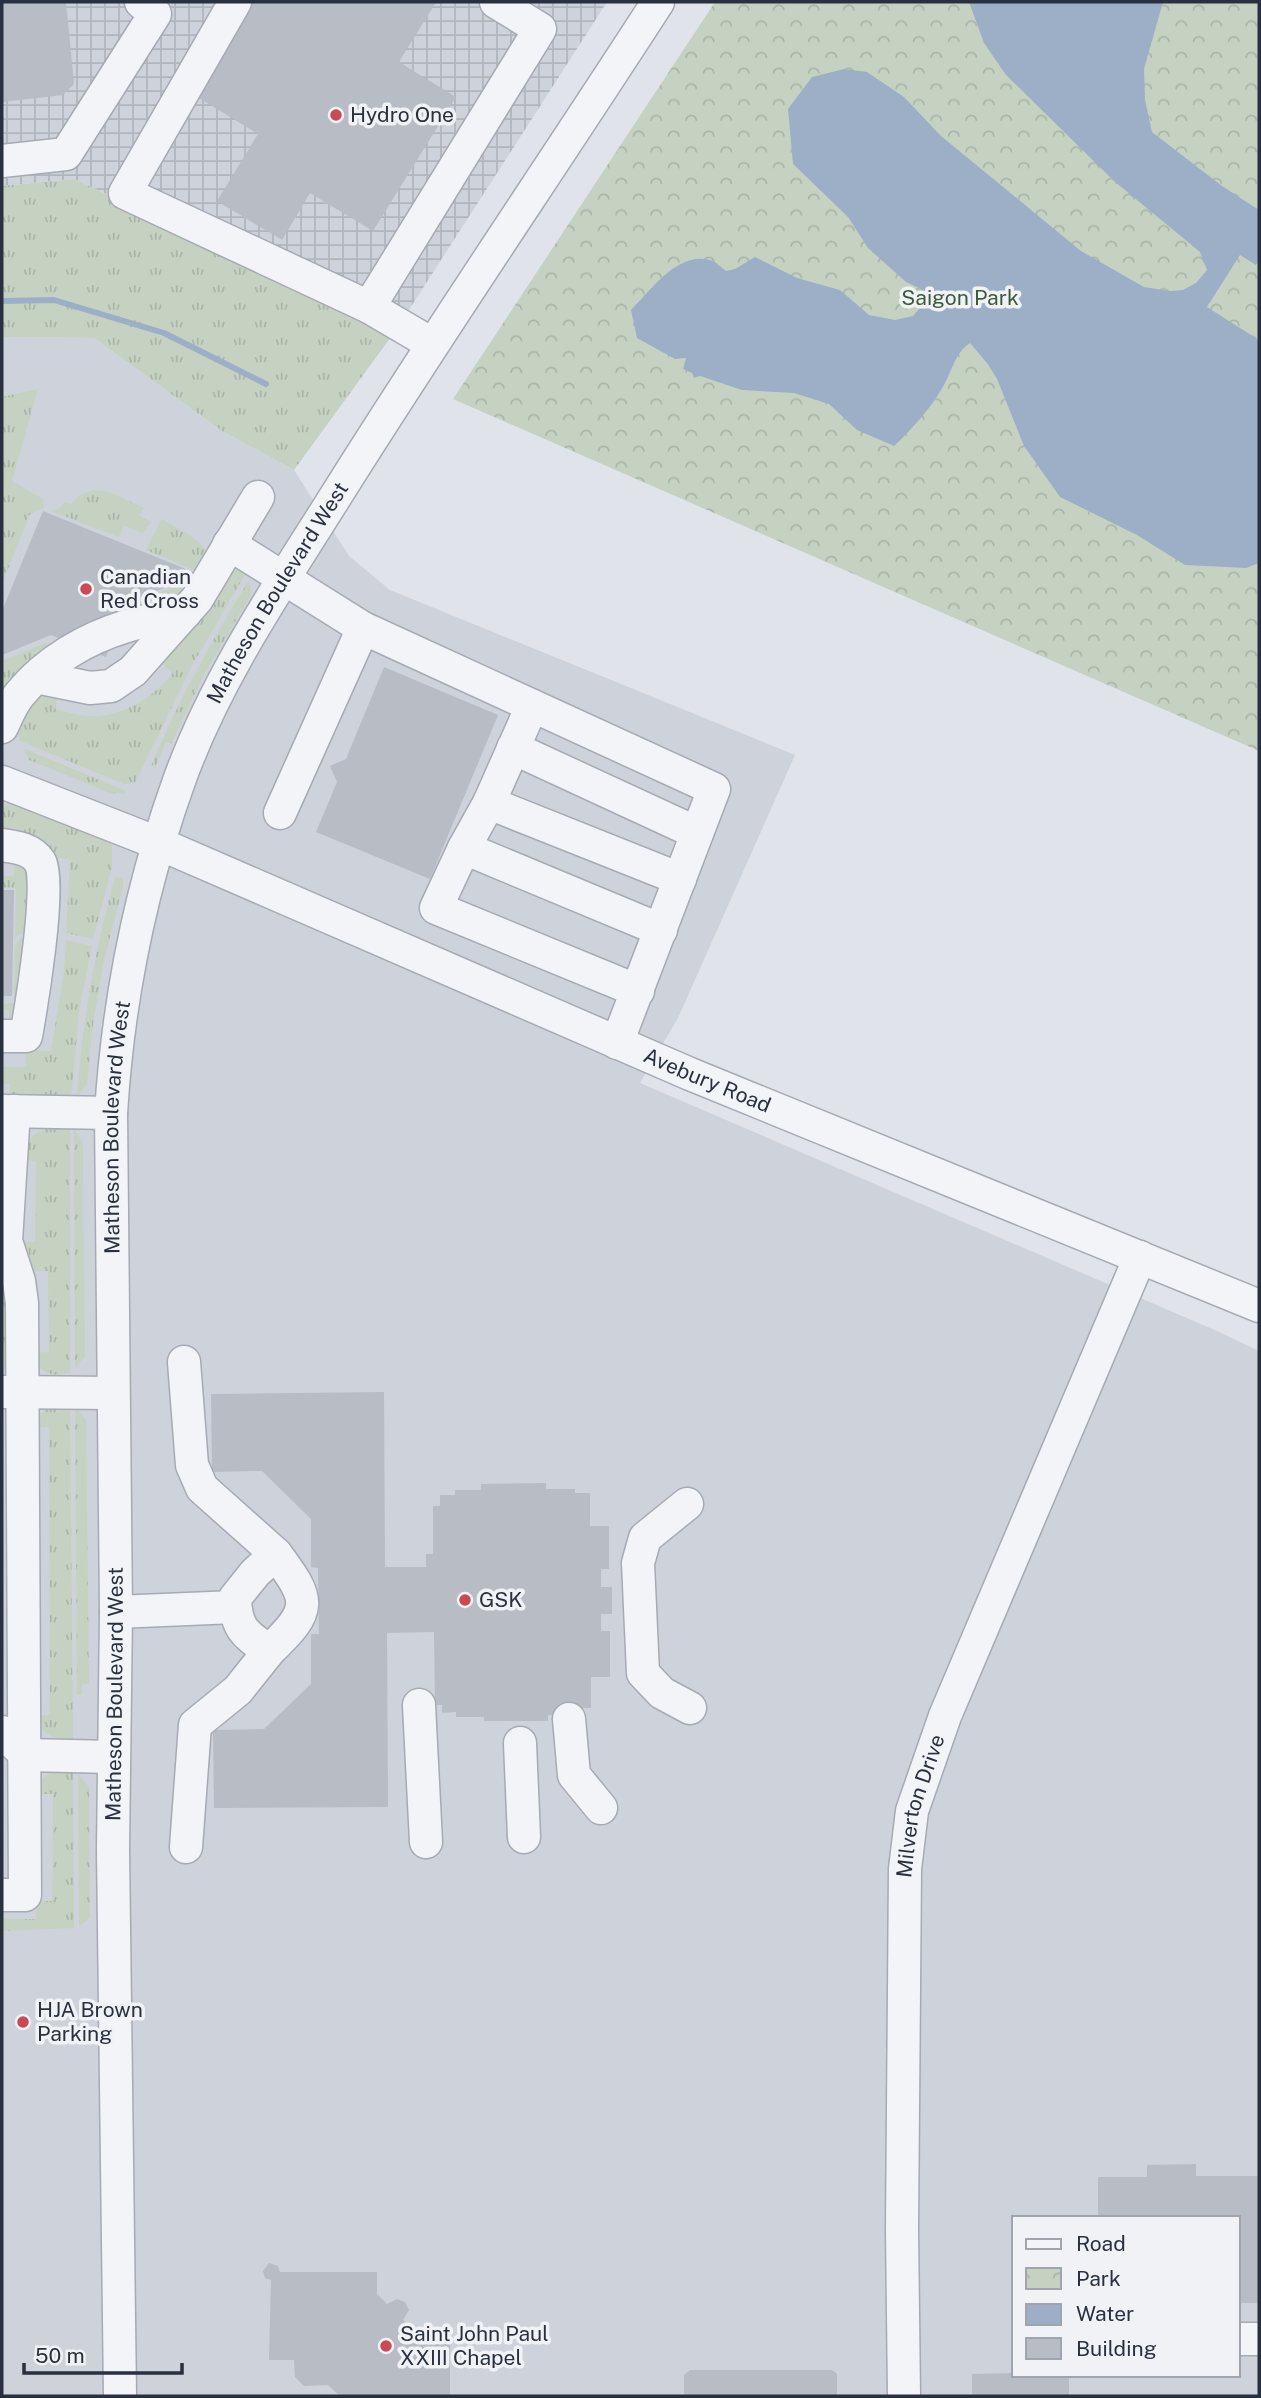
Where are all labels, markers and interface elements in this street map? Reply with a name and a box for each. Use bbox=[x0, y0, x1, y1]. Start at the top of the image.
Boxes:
place label: Hydro One bbox=[350, 102, 454, 127]
marker: Hydro One bbox=[328, 107, 344, 123]
park label: Saigon Park bbox=[901, 285, 1019, 310]
street label: Matheson Boulevard West bbox=[201, 477, 353, 708]
place label: Canadian Red Cross bbox=[100, 564, 199, 613]
marker: Canadian Red Cross bbox=[78, 581, 94, 597]
street label: Matheson Boulevard West bbox=[98, 999, 135, 1254]
street label: Avebury Road bbox=[640, 1043, 775, 1118]
street label: Matheson Boulevard West bbox=[100, 1567, 128, 1821]
place label: GSK bbox=[479, 1587, 523, 1612]
marker: GSK bbox=[457, 1592, 473, 1608]
street label: Milverton Drive bbox=[891, 1731, 950, 1879]
place label: HJA Brown Parking bbox=[37, 1997, 143, 2046]
marker: HJA Brown Parking bbox=[15, 2014, 31, 2030]
legend bbox=[1012, 2216, 1240, 2377]
text: Road bbox=[1076, 2231, 1126, 2256]
text: Park bbox=[1076, 2266, 1121, 2291]
text: Water bbox=[1076, 2301, 1134, 2326]
place label: Saint John Paul XXIII Chapel bbox=[400, 2321, 549, 2370]
scale bar bbox=[24, 2332, 182, 2376]
text: Building bbox=[1076, 2336, 1157, 2361]
marker: Saint John Paul XXIII Chapel bbox=[378, 2338, 394, 2354]
text: 50 m bbox=[35, 2343, 85, 2368]

